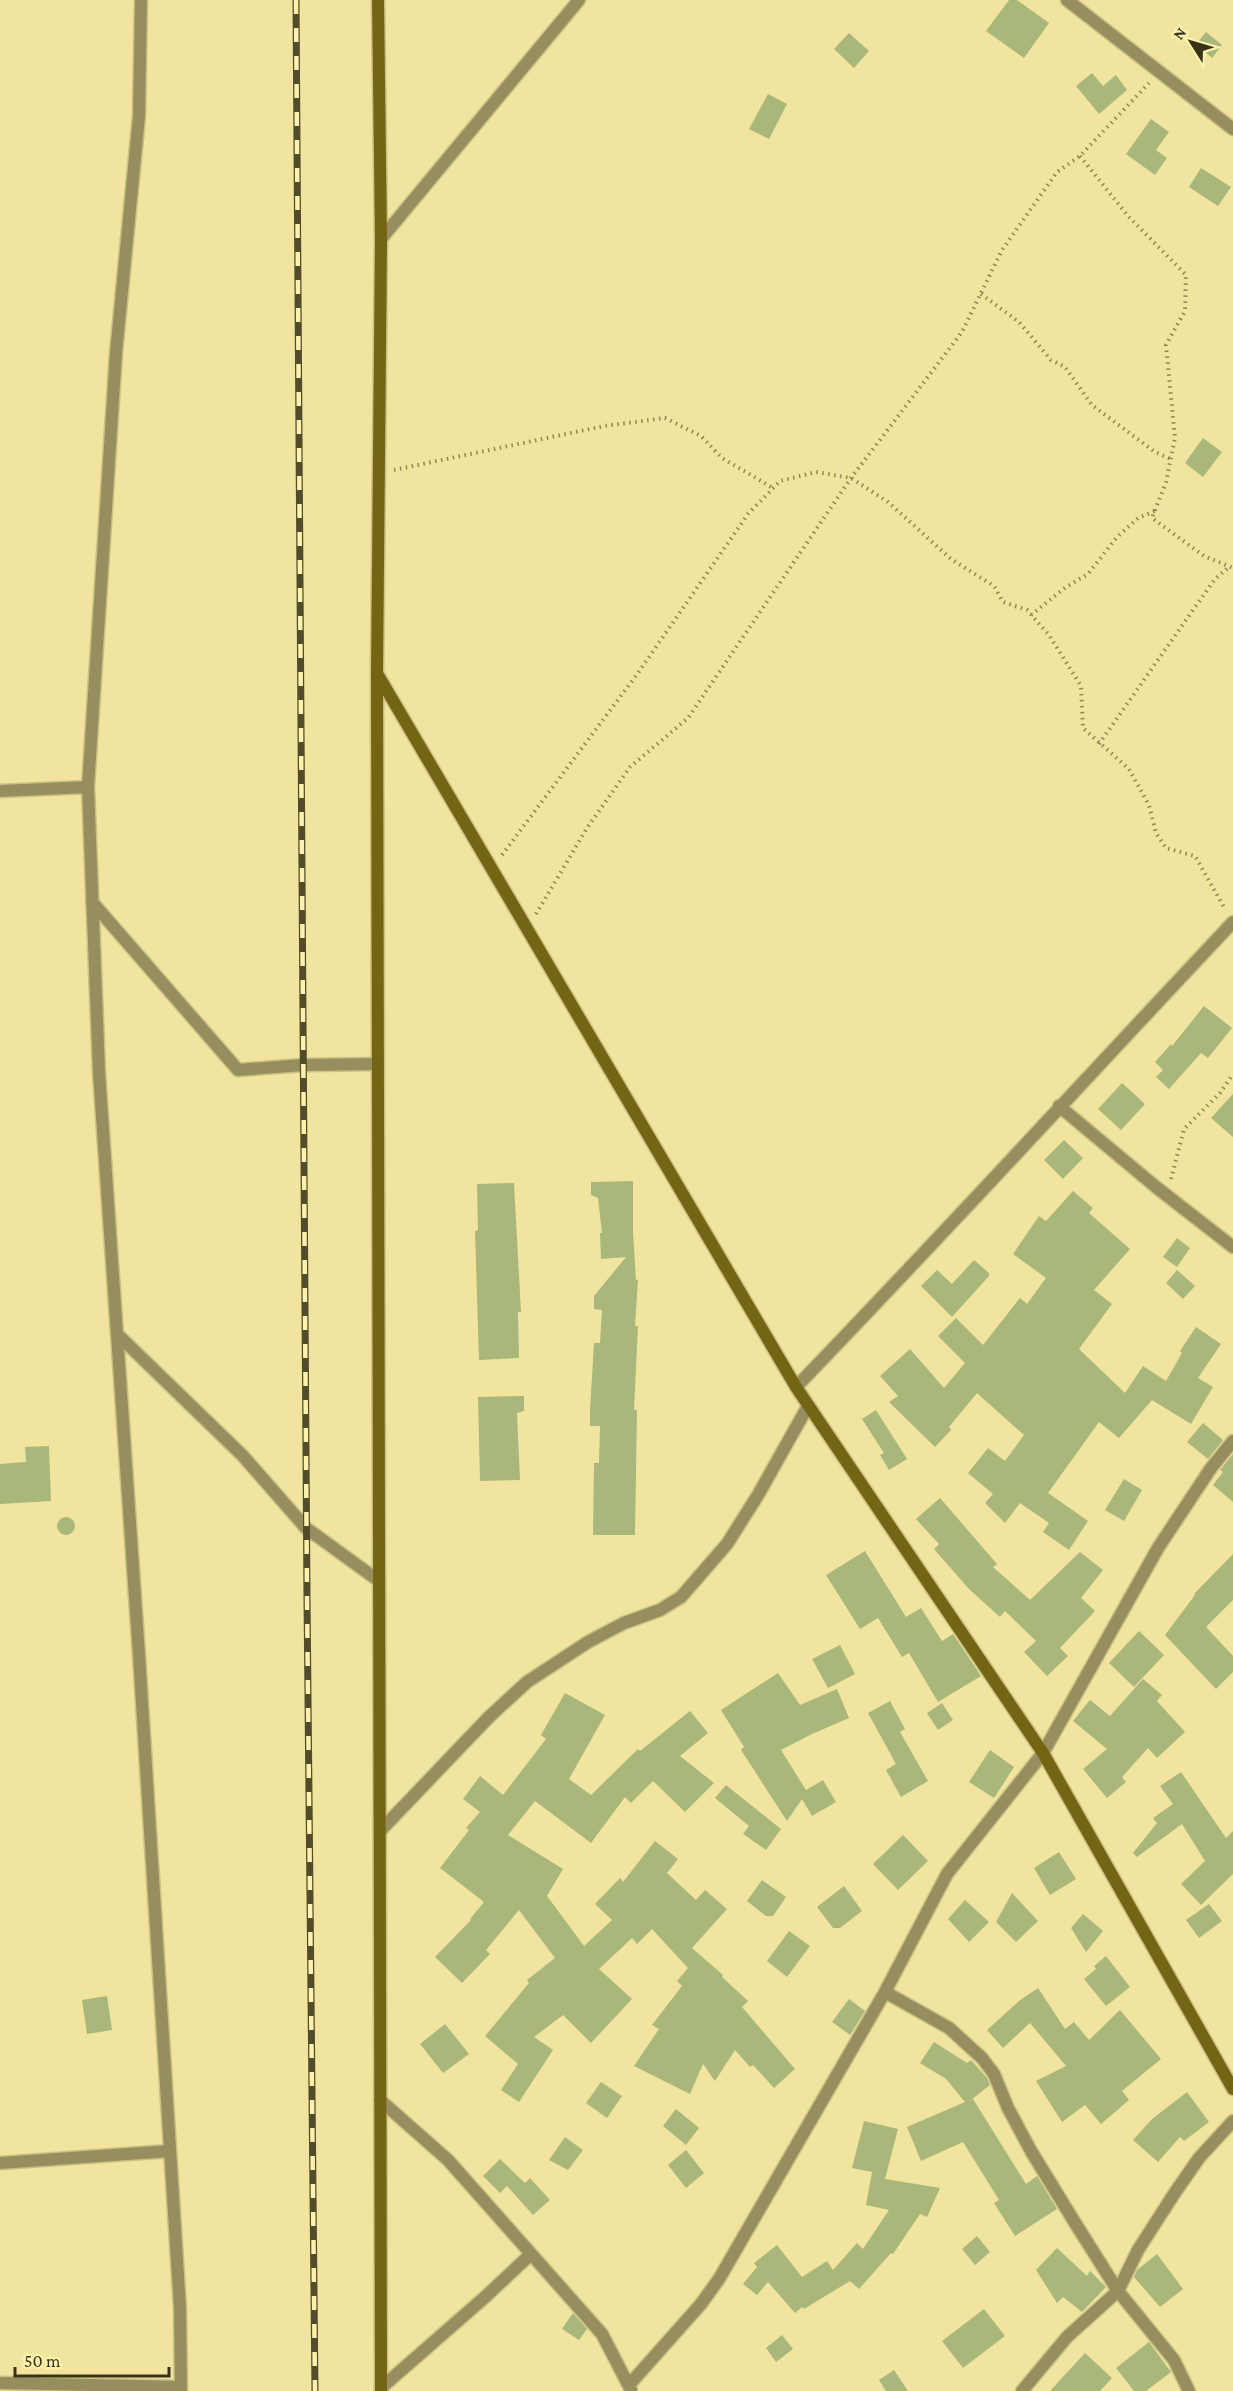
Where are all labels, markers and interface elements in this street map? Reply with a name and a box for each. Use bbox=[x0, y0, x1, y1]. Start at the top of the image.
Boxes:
north arrow bbox=[1161, 12, 1221, 72]
text: N bbox=[1169, 24, 1190, 43]
scale bar bbox=[15, 2340, 170, 2378]
text: 50 m bbox=[24, 2351, 61, 2371]

